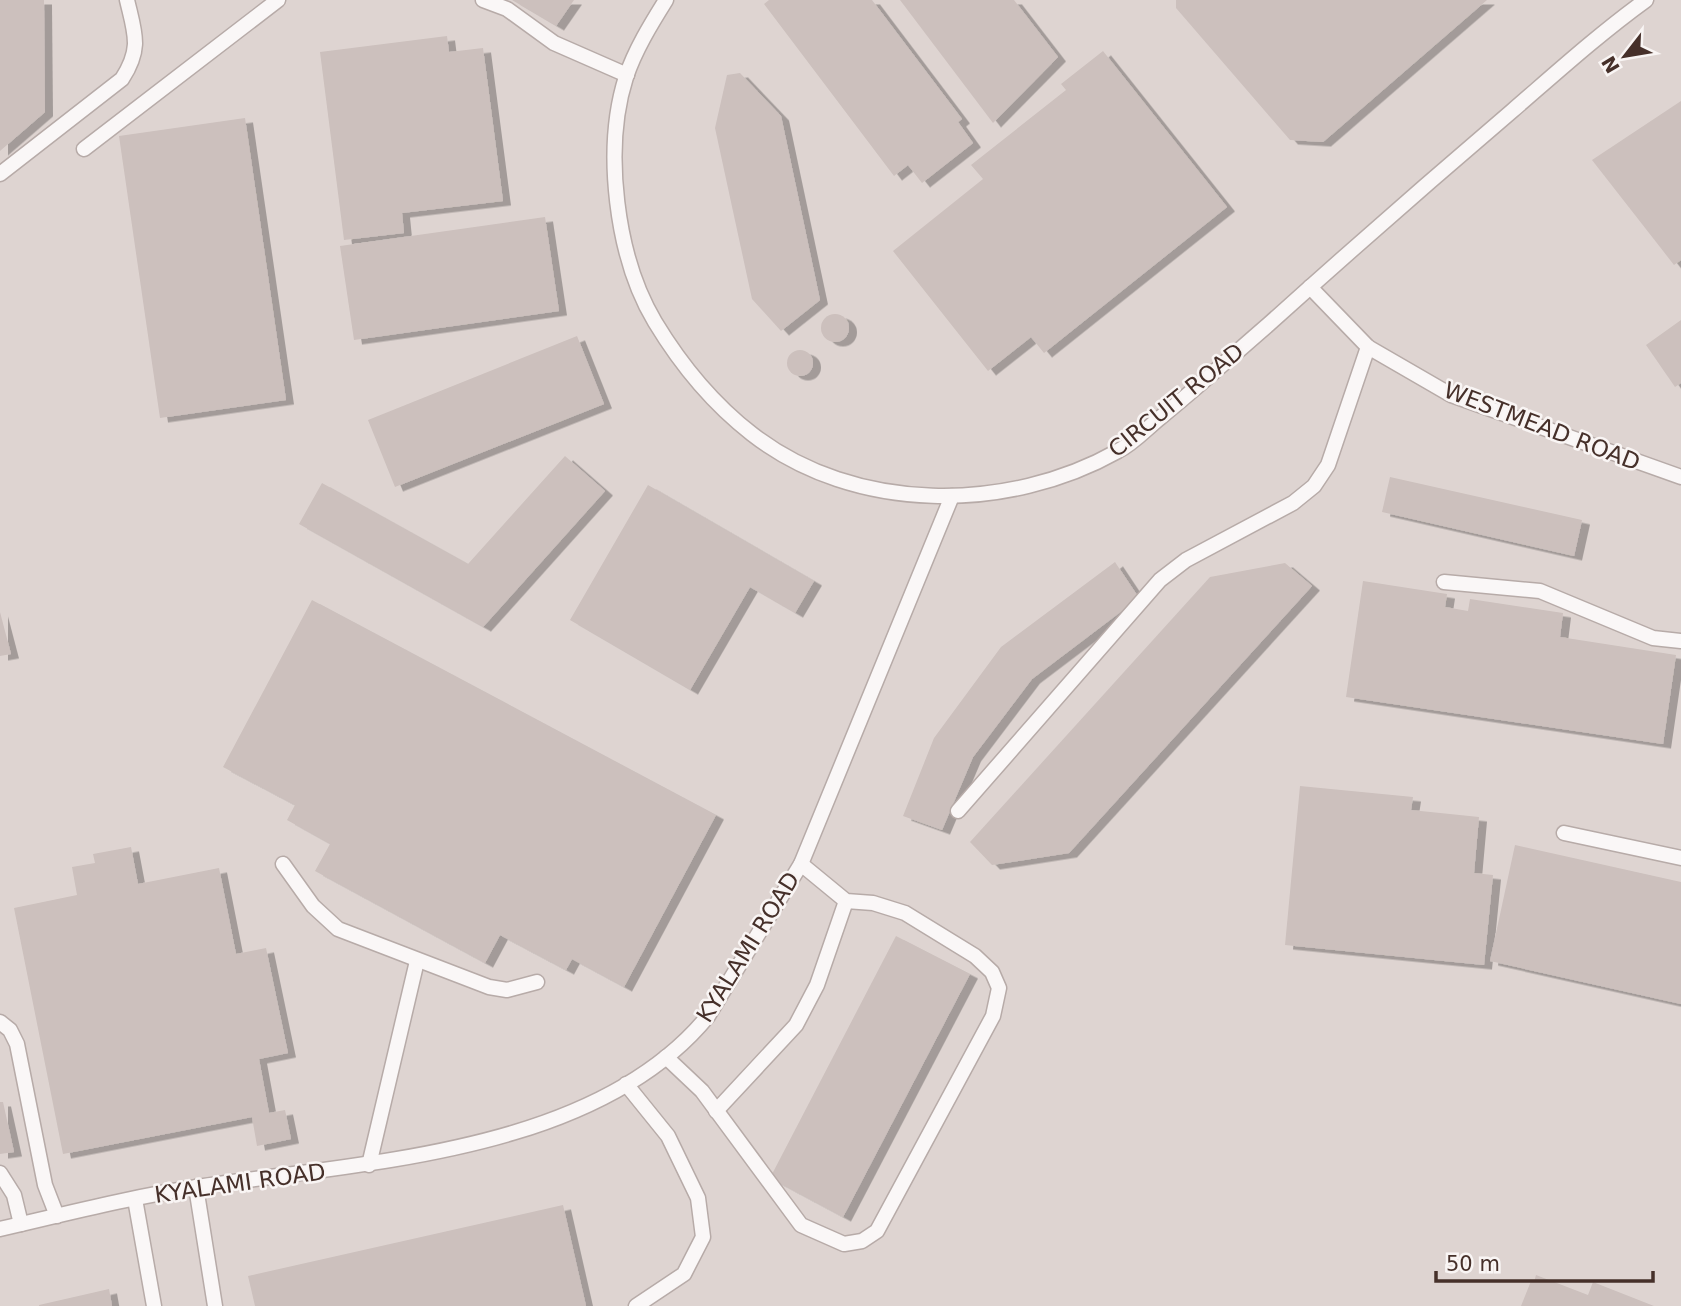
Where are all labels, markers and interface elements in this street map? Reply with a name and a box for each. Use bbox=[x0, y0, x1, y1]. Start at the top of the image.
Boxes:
north arrow bbox=[1590, 21, 1660, 91]
text: N bbox=[1597, 52, 1624, 77]
street label: CIRCUIT ROAD bbox=[1103, 338, 1249, 462]
street label: WESTMEAD ROAD bbox=[1440, 377, 1644, 475]
street label: KYALAMI ROAD bbox=[691, 867, 805, 1027]
street label: KYALAMI ROAD bbox=[153, 1158, 327, 1208]
scale bar bbox=[1436, 1240, 1653, 1284]
text: 50 m bbox=[1446, 1252, 1500, 1276]

